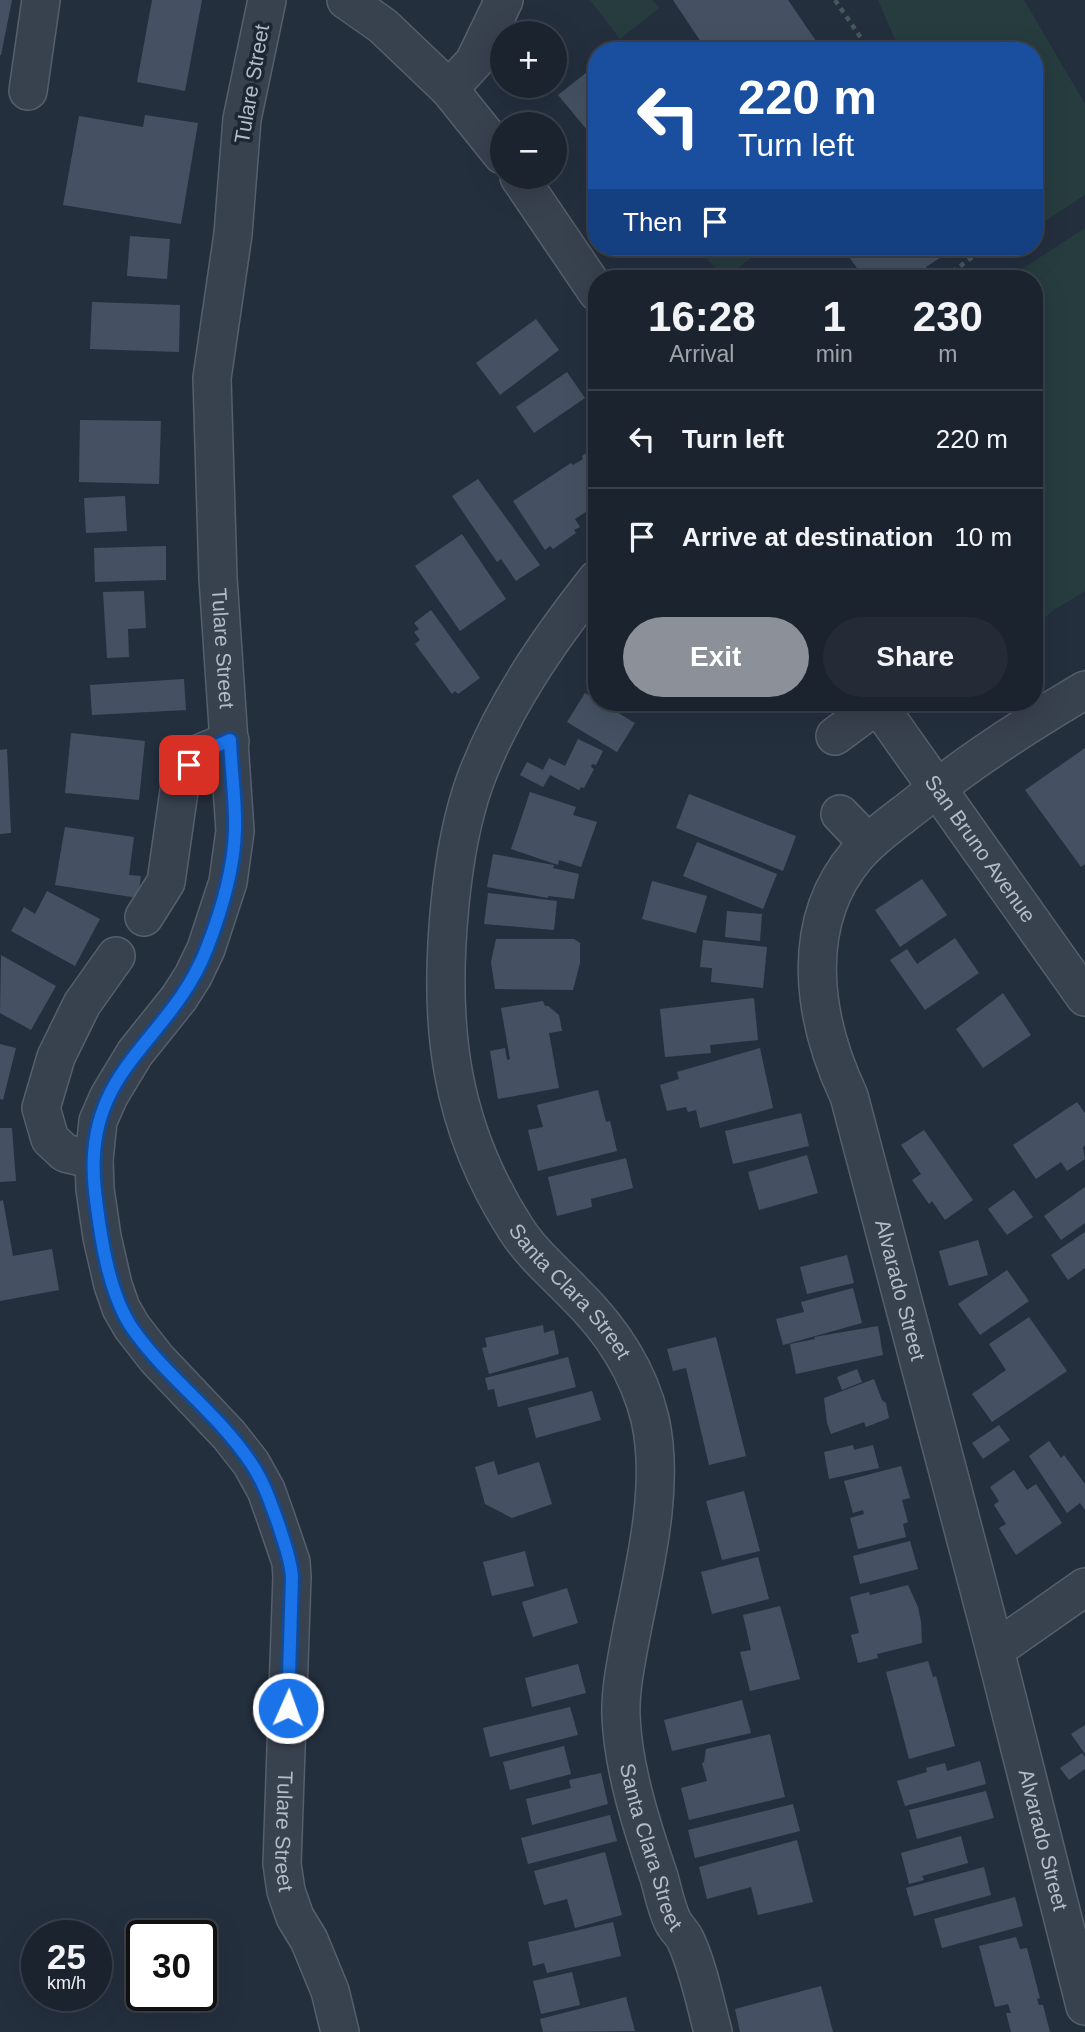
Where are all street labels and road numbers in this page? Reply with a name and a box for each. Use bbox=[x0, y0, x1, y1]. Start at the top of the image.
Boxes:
street label: Tulare Street bbox=[230, 22, 273, 145]
street label: Tulare Street bbox=[208, 587, 239, 709]
street label: San Bruno Avenue bbox=[921, 771, 1040, 927]
street label: Alvarado Street bbox=[871, 1217, 930, 1363]
street label: Santa Clara Street bbox=[505, 1219, 636, 1363]
street label: Santa Clara Street bbox=[616, 1761, 687, 1935]
street label: Alvarado Street bbox=[1015, 1767, 1072, 1913]
street label: Tulare Street bbox=[271, 1771, 298, 1893]

